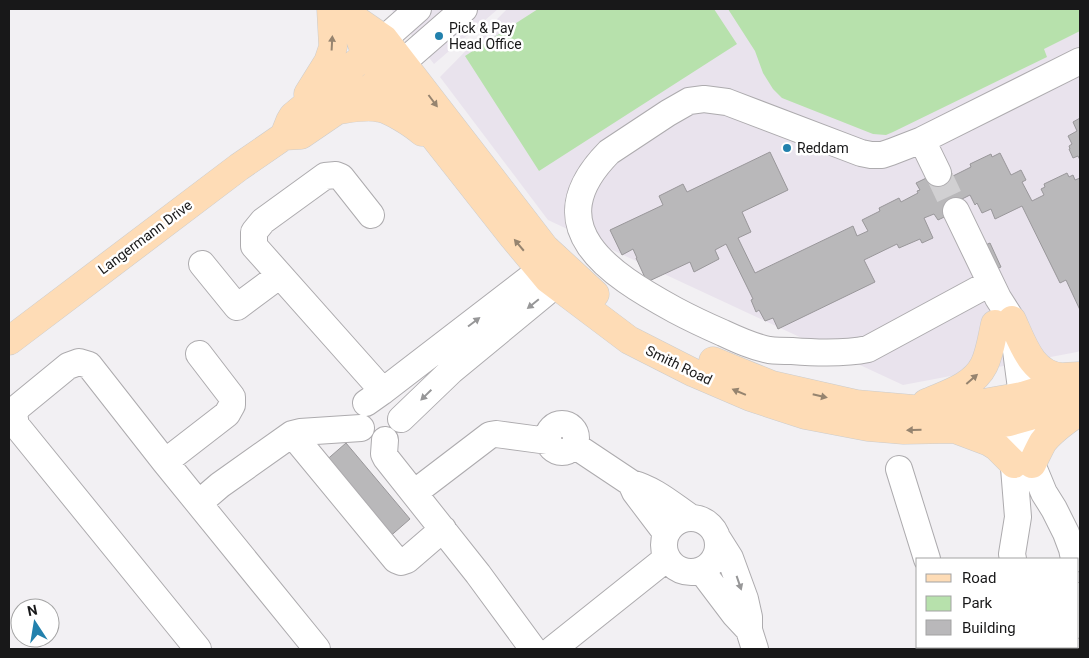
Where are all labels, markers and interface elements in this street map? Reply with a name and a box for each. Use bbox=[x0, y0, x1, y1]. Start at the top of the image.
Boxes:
place label: Pick & Pay Head Office bbox=[449, 20, 522, 52]
marker: Pick & Pay Head Office bbox=[433, 30, 445, 42]
one-way arrow bbox=[328, 35, 336, 51]
one-way arrow bbox=[427, 94, 438, 107]
place label: Reddam bbox=[797, 140, 849, 156]
marker: Reddam bbox=[781, 142, 793, 154]
street label: Langermann Drive bbox=[95, 197, 195, 277]
one-way arrow bbox=[514, 239, 525, 252]
one-way arrow bbox=[527, 298, 540, 309]
one-way arrow bbox=[467, 316, 480, 327]
street label: Smith Road bbox=[643, 342, 715, 388]
one-way arrow bbox=[965, 374, 978, 385]
one-way arrow bbox=[732, 388, 746, 396]
one-way arrow bbox=[420, 389, 432, 401]
one-way arrow bbox=[812, 392, 827, 400]
one-way arrow bbox=[906, 426, 922, 434]
legend bbox=[916, 558, 1079, 648]
text: Road bbox=[962, 569, 996, 587]
one-way arrow bbox=[736, 575, 743, 590]
text: Park bbox=[962, 594, 993, 612]
north arrow bbox=[10, 598, 60, 648]
text: N bbox=[26, 601, 39, 619]
text: Building bbox=[962, 619, 1016, 637]

